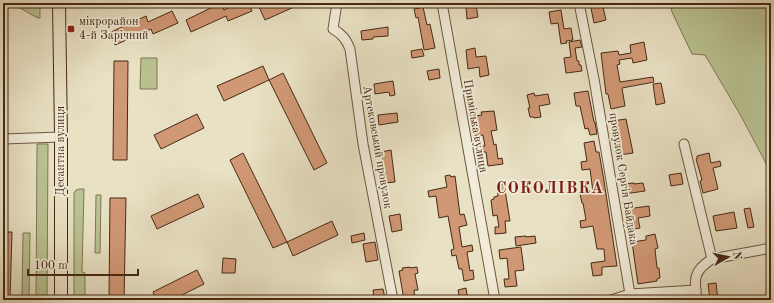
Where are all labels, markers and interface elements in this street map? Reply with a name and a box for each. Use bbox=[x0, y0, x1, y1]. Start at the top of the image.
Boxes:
place label: мікрорайон 4-й Зарічний bbox=[79, 15, 149, 42]
marker: мікрорайон 4-й Зарічний bbox=[66, 24, 76, 34]
street label: Приміська вулиця bbox=[461, 78, 490, 174]
street label: Артековський провулок bbox=[360, 84, 394, 210]
street label: Десантна вулиця bbox=[55, 106, 67, 196]
street label: провулок Сергія Байдака bbox=[607, 112, 640, 246]
district label: СОКОЛІВКА bbox=[496, 181, 604, 197]
north arrow bbox=[708, 237, 748, 277]
scale bar bbox=[28, 251, 138, 277]
text: N bbox=[730, 251, 743, 261]
text: 100 m bbox=[34, 260, 68, 272]

